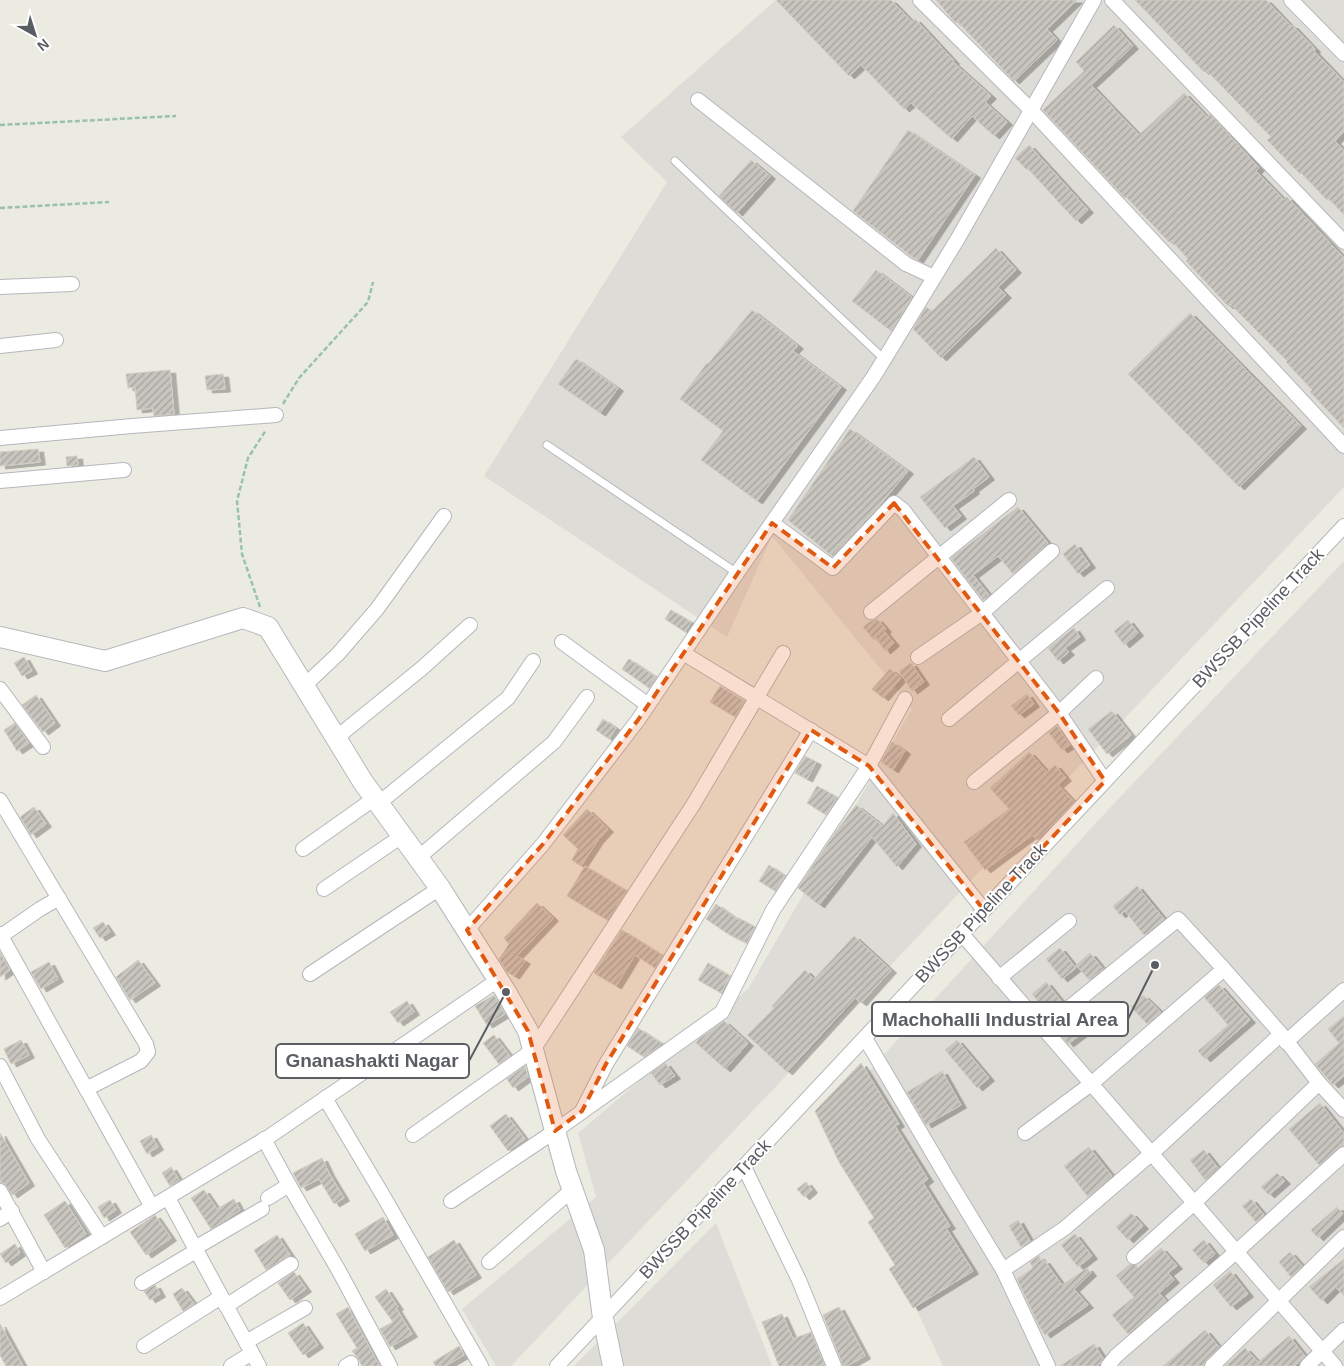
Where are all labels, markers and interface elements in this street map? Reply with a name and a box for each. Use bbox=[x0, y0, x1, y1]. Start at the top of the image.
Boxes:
north arrow bbox=[10, 10, 60, 60]
text: N bbox=[34, 36, 52, 55]
street label: BWSSB Pipeline Track bbox=[1188, 544, 1328, 692]
street label: BWSSB Pipeline Track bbox=[911, 839, 1051, 987]
callout: Machohalli Industrial Area bbox=[872, 1002, 1128, 1036]
text: Machohalli Industrial Area bbox=[882, 1009, 1118, 1030]
callout: Gnanashakti Nagar bbox=[276, 1044, 469, 1078]
text: Gnanashakti Nagar bbox=[285, 1050, 459, 1071]
street label: BWSSB Pipeline Track bbox=[635, 1135, 775, 1283]

